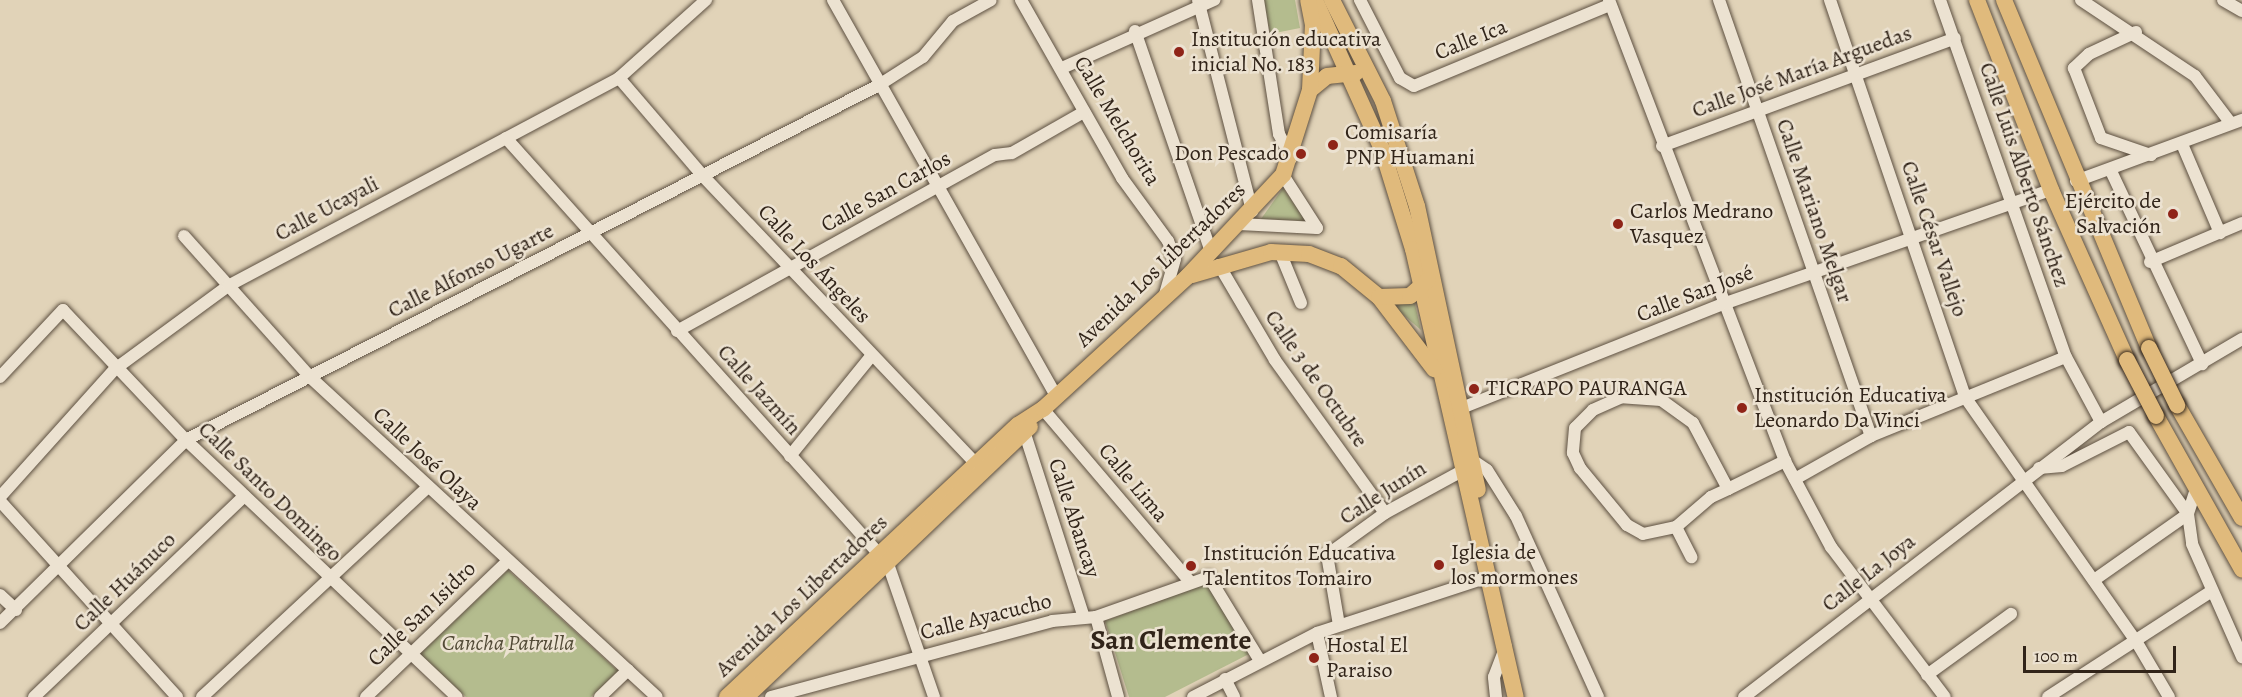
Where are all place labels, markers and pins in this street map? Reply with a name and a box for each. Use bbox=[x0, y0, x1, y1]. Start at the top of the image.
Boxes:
place label: Institución educativa inicial No. 183 bbox=[1191, 26, 1381, 78]
marker: Institución educativa inicial No. 183 bbox=[1172, 45, 1186, 59]
place label: Comisaría PNP Huamani bbox=[1345, 119, 1475, 170]
marker: Comisaría PNP Huamani bbox=[1326, 138, 1340, 152]
place label: Don Pescado bbox=[1174, 141, 1289, 167]
marker: Don Pescado bbox=[1294, 147, 1308, 161]
place label: Ejército de Salvación bbox=[2065, 188, 2161, 240]
place label: Carlos Medrano Vasquez bbox=[1630, 198, 1773, 249]
marker: Ejército de Salvación bbox=[2166, 207, 2180, 221]
marker: Carlos Medrano Vasquez bbox=[1611, 217, 1625, 231]
place label: TICRAPO PAURANGA bbox=[1486, 376, 1687, 402]
marker: TICRAPO PAURANGA bbox=[1467, 382, 1481, 396]
place label: Institución Educativa Leonardo Da Vinci bbox=[1754, 382, 1947, 434]
marker: Institución Educativa Leonardo Da Vinci bbox=[1735, 401, 1749, 415]
place label: Iglesia de los mormones bbox=[1451, 539, 1578, 590]
place label: Institución Educativa Talentitos Tomairo bbox=[1203, 540, 1396, 592]
marker: Iglesia de los mormones bbox=[1432, 558, 1446, 572]
marker: Institución Educativa Talentitos Tomairo bbox=[1184, 559, 1198, 573]
place label: Hostal El Paraiso bbox=[1326, 632, 1408, 684]
marker: Hostal El Paraiso bbox=[1307, 651, 1321, 665]

